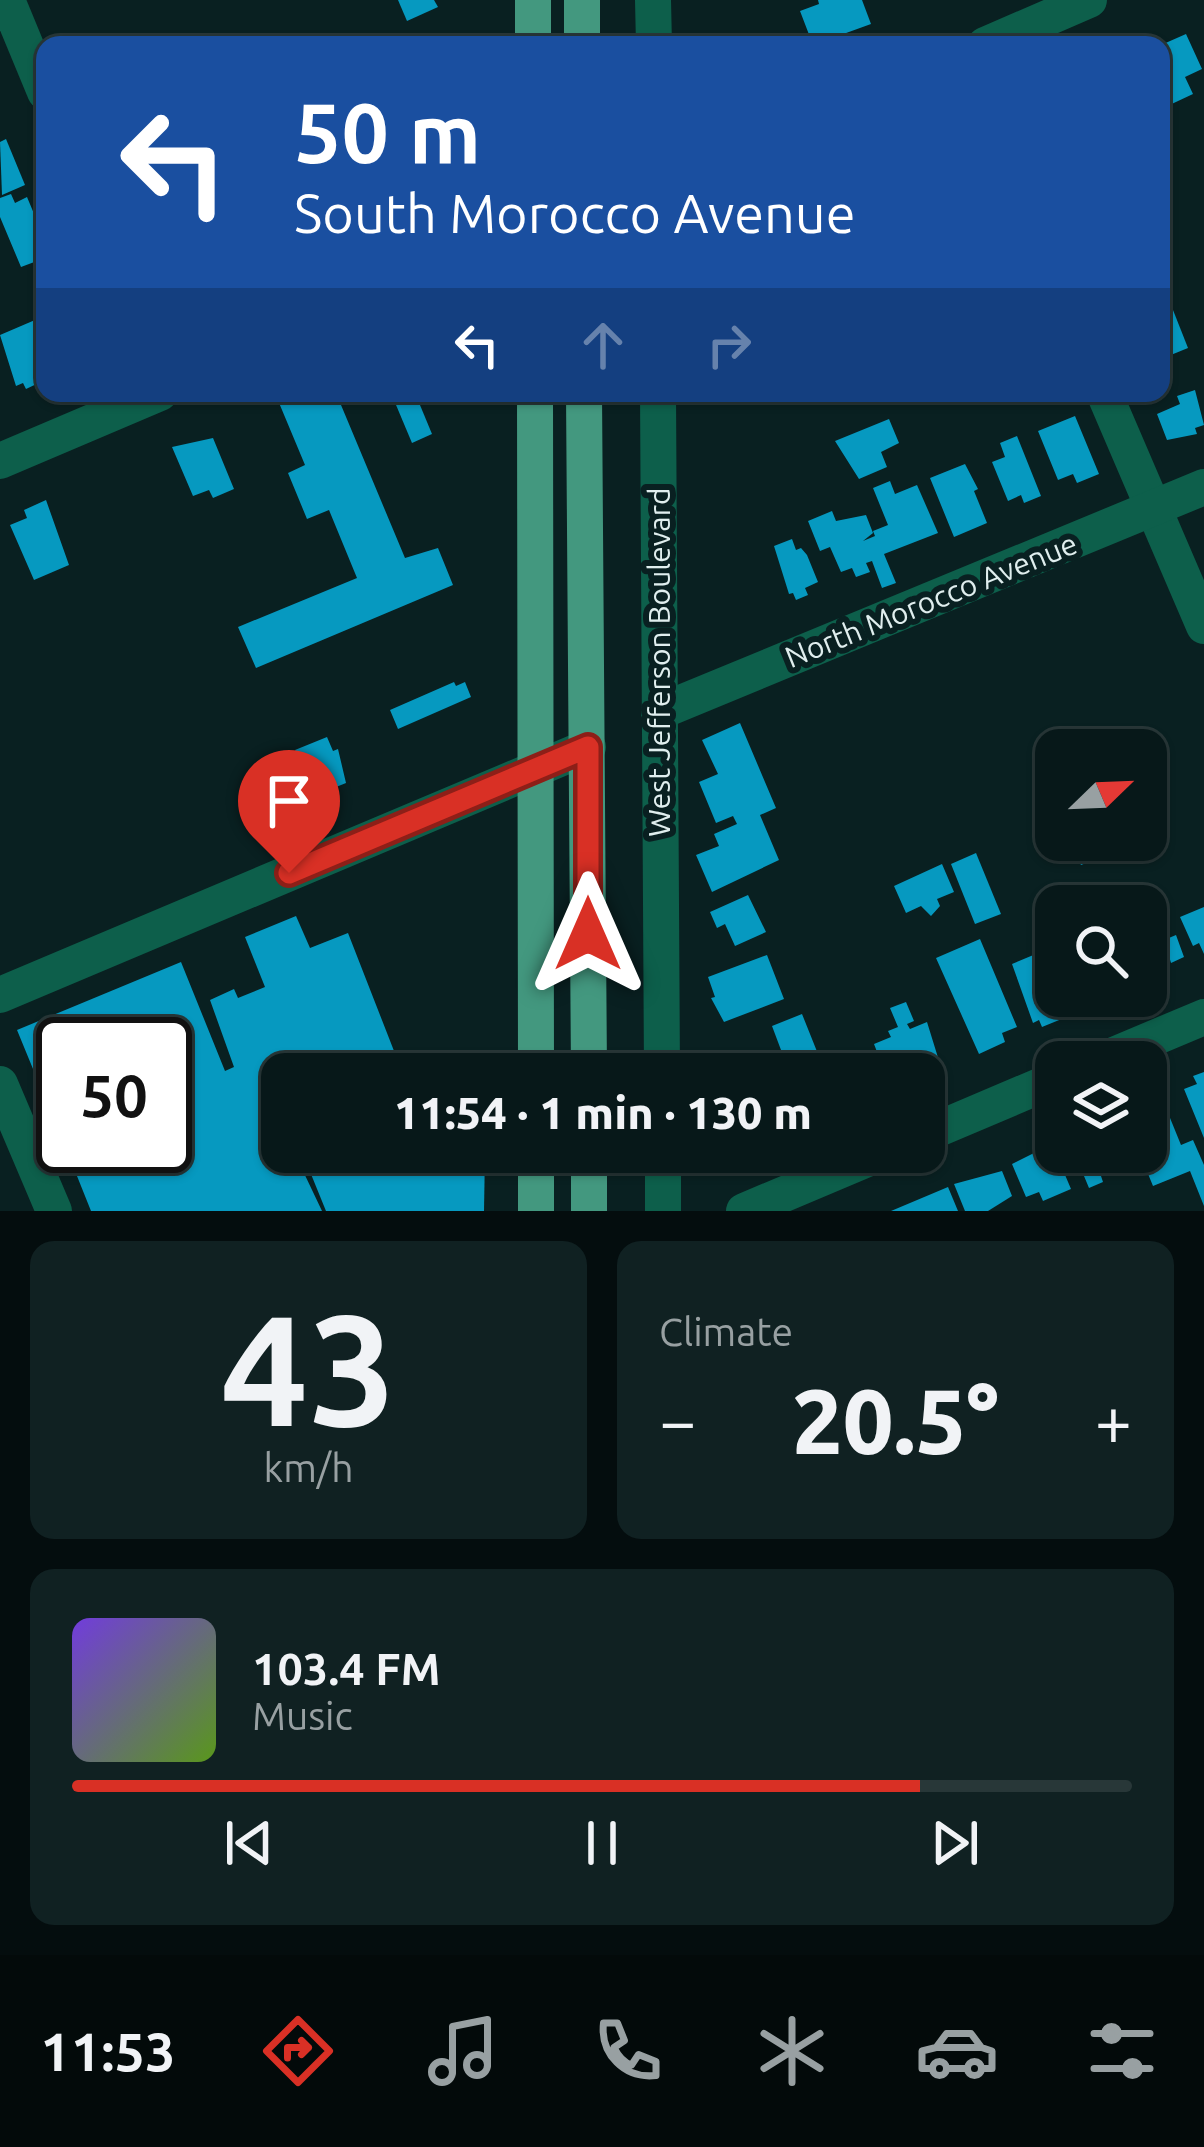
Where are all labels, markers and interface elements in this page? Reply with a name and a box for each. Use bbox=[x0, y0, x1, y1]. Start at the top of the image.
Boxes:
icon: left bbox=[96, 84, 252, 240]
text: 50 m bbox=[294, 85, 481, 179]
text: South Morocco Avenue bbox=[294, 183, 855, 243]
icon: left bbox=[444, 312, 510, 378]
icon: ahead bbox=[570, 312, 636, 378]
icon: right bbox=[696, 312, 762, 378]
street label: West Jefferson Boulevard bbox=[642, 487, 676, 837]
street label: North Morocco Avenue bbox=[780, 526, 1082, 674]
north arrow bbox=[1035, 729, 1167, 861]
map controls bbox=[1035, 729, 1167, 1173]
pin bbox=[238, 750, 340, 873]
icon: arrive bbox=[256, 768, 322, 834]
position arrow bbox=[525, 871, 651, 997]
button: search bbox=[1035, 885, 1167, 1017]
speed limit sign: 50 bbox=[36, 1017, 192, 1173]
button: layers bbox=[1035, 1041, 1167, 1173]
text: 11:54 · 1 min · 130 m bbox=[394, 1087, 812, 1138]
text: 43 bbox=[221, 1281, 396, 1455]
text: Climate bbox=[659, 1310, 793, 1353]
text: 20.5° bbox=[792, 1370, 999, 1471]
text: − bbox=[659, 1383, 696, 1457]
text: + bbox=[1095, 1383, 1132, 1457]
text: km/h bbox=[263, 1446, 354, 1489]
text: 103.4 FM bbox=[252, 1643, 441, 1694]
text: Music bbox=[252, 1694, 353, 1737]
icon: previous bbox=[216, 1810, 282, 1876]
icon: pause bbox=[569, 1810, 635, 1876]
icon: next bbox=[922, 1810, 988, 1876]
icon: directions bbox=[256, 2009, 340, 2093]
icon: music bbox=[421, 2009, 505, 2093]
icon: phone bbox=[586, 2009, 670, 2093]
icon: climate bbox=[750, 2009, 834, 2093]
icon: car bbox=[915, 2009, 999, 2093]
icon: filters bbox=[1080, 2009, 1164, 2093]
text: 11:53 bbox=[40, 2021, 175, 2081]

